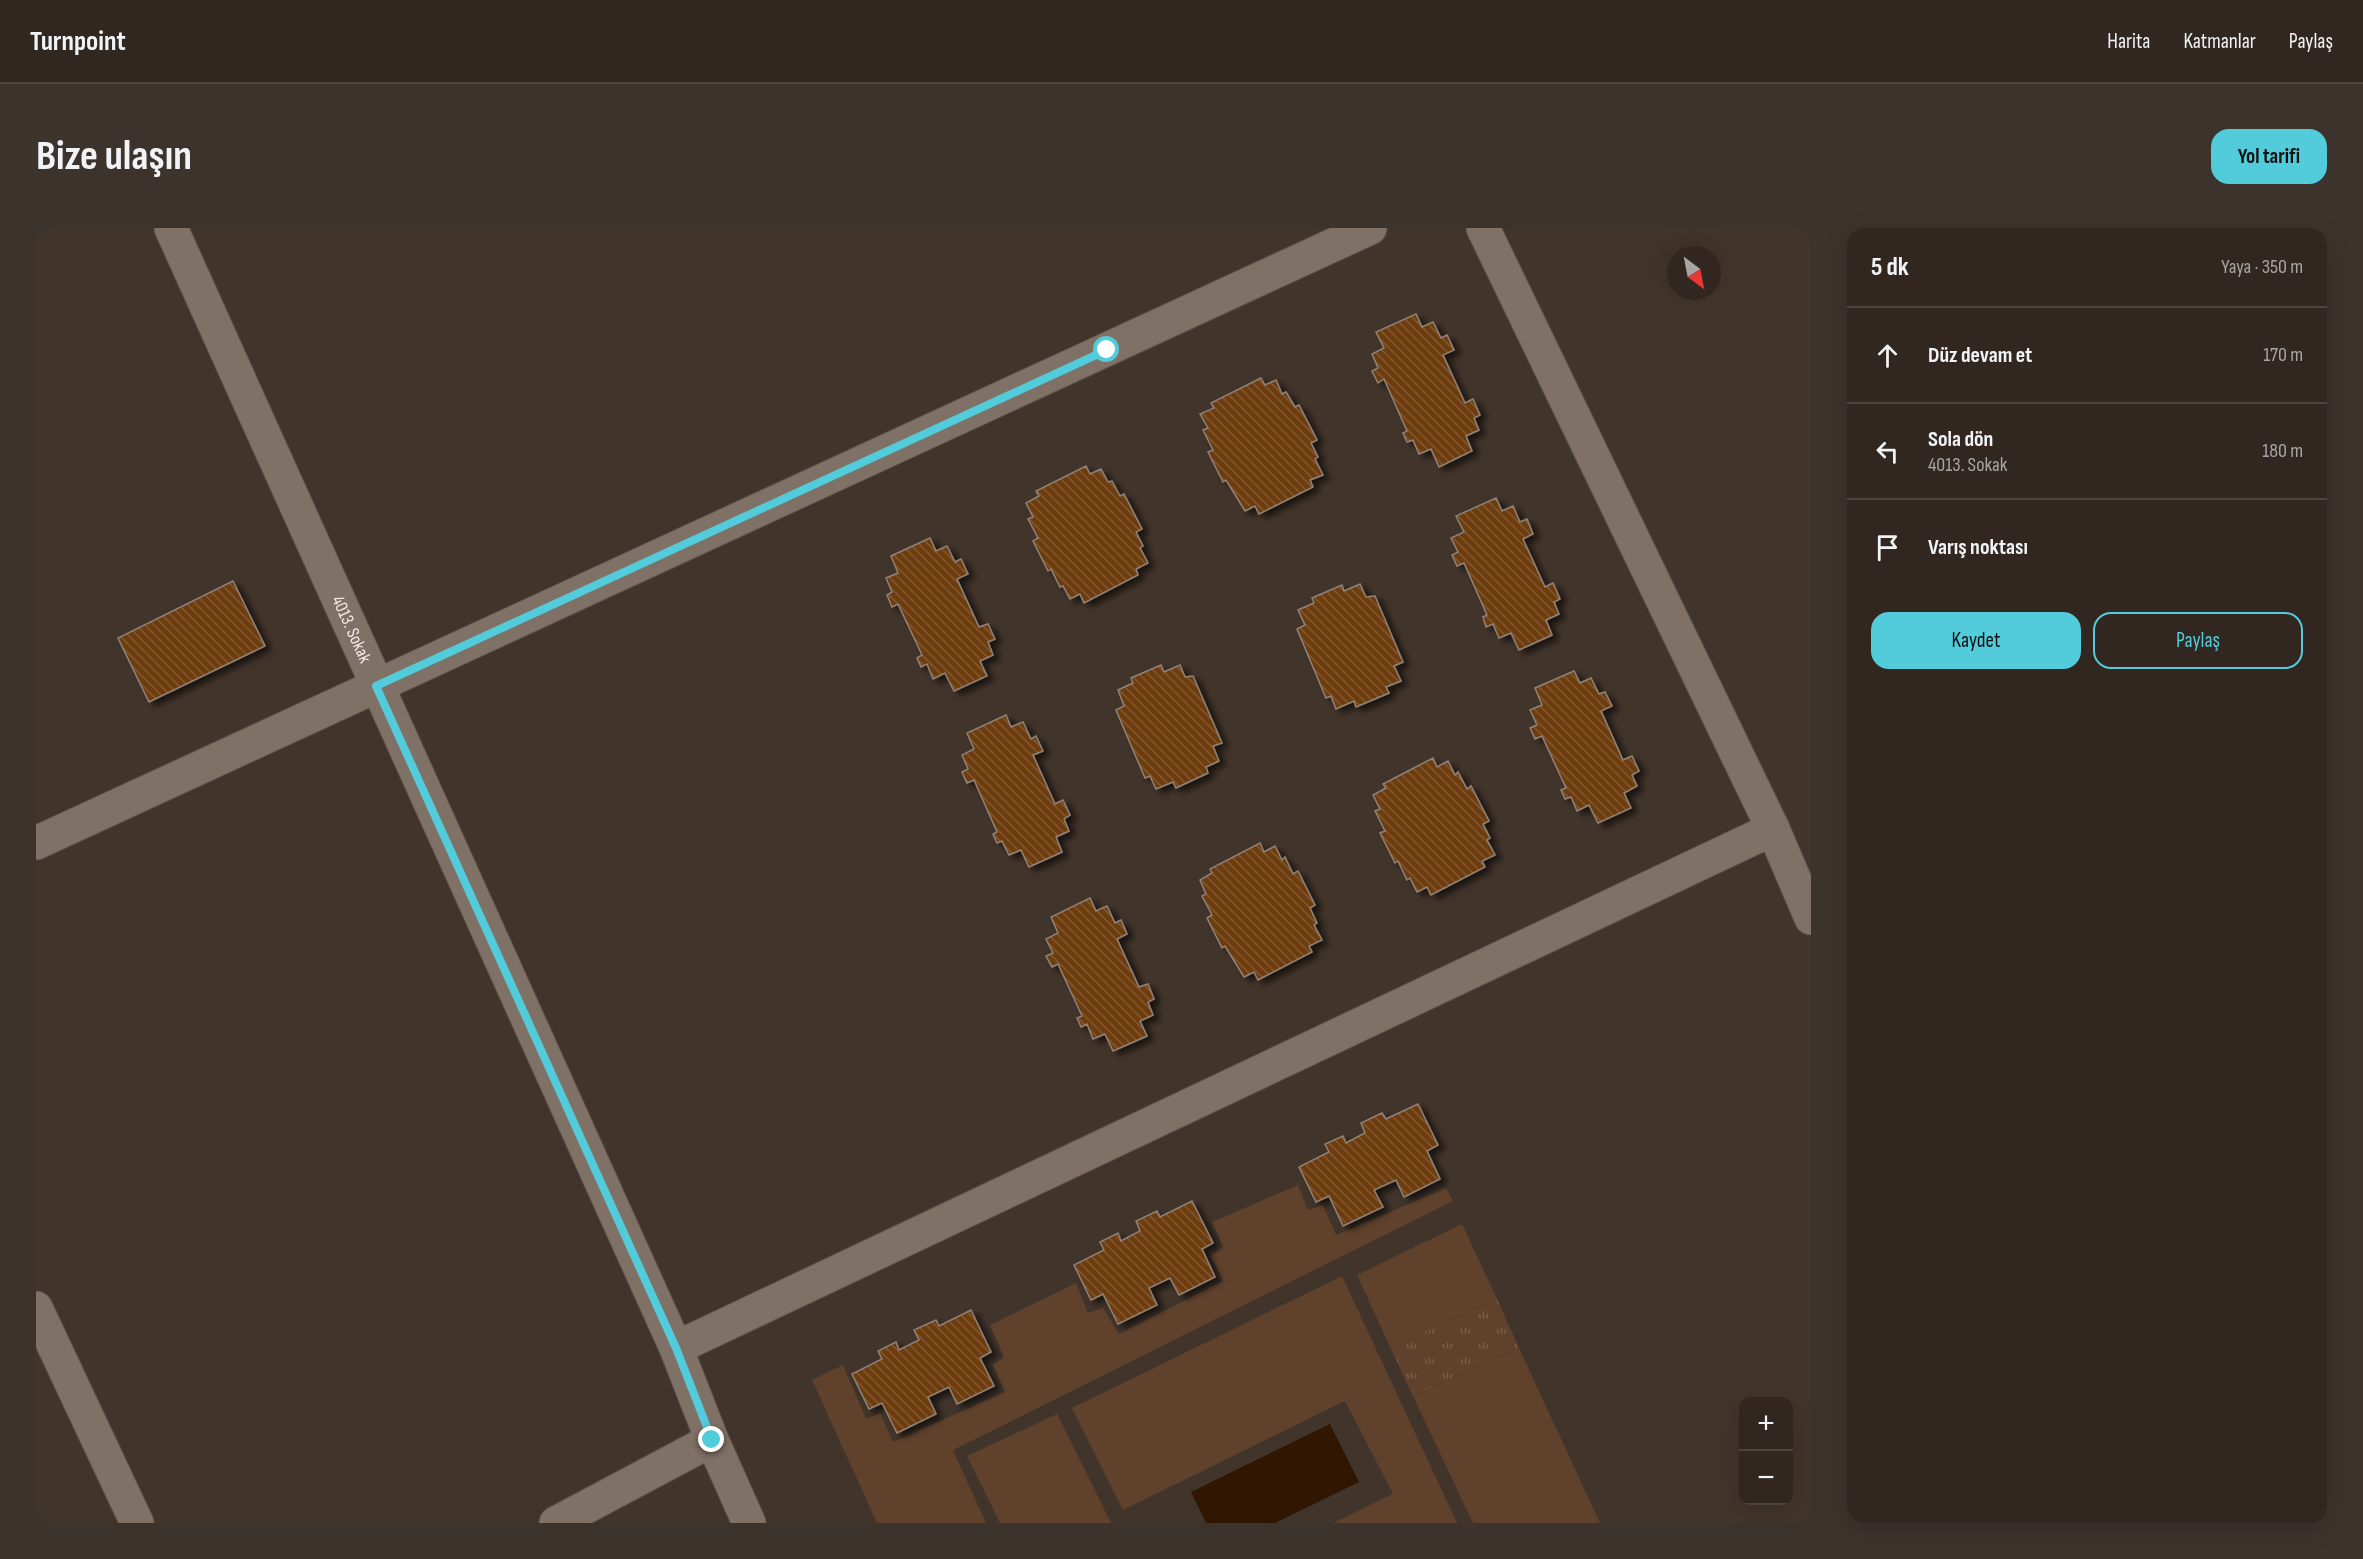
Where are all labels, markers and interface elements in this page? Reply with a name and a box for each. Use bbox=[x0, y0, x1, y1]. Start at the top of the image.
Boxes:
text: Turnpoint bbox=[30, 25, 126, 58]
text: Harita bbox=[2107, 29, 2150, 54]
text: Katmanlar bbox=[2183, 29, 2256, 54]
text: Paylaş bbox=[2289, 29, 2333, 54]
button: Yol tarifi bbox=[2211, 129, 2327, 184]
text: Bize ulaşın bbox=[36, 131, 192, 182]
north arrow bbox=[1667, 246, 1721, 300]
text: 5 dk bbox=[1871, 252, 1909, 283]
text: Yaya · 350 m bbox=[2221, 255, 2303, 279]
route start bbox=[1093, 336, 1119, 362]
icon: ahead bbox=[1871, 339, 1904, 372]
text: Düz devam et bbox=[1928, 342, 2032, 369]
text: 170 m bbox=[2263, 343, 2303, 367]
text: Sola dön bbox=[1928, 426, 1993, 453]
icon: left bbox=[1871, 435, 1904, 468]
text: 180 m bbox=[2262, 439, 2303, 463]
text: 4013. Sokak bbox=[1928, 453, 2007, 477]
icon: arrive bbox=[1871, 531, 1904, 564]
text: Varış noktası bbox=[1928, 534, 2028, 561]
street label: 4013. Sokak bbox=[328, 592, 376, 666]
button: Kaydet bbox=[1871, 612, 2081, 669]
button: Paylaş bbox=[2093, 612, 2303, 669]
map controls bbox=[1739, 1397, 1793, 1505]
button: + bbox=[1739, 1397, 1793, 1451]
route end bbox=[698, 1426, 724, 1452]
button: − bbox=[1739, 1451, 1793, 1505]

